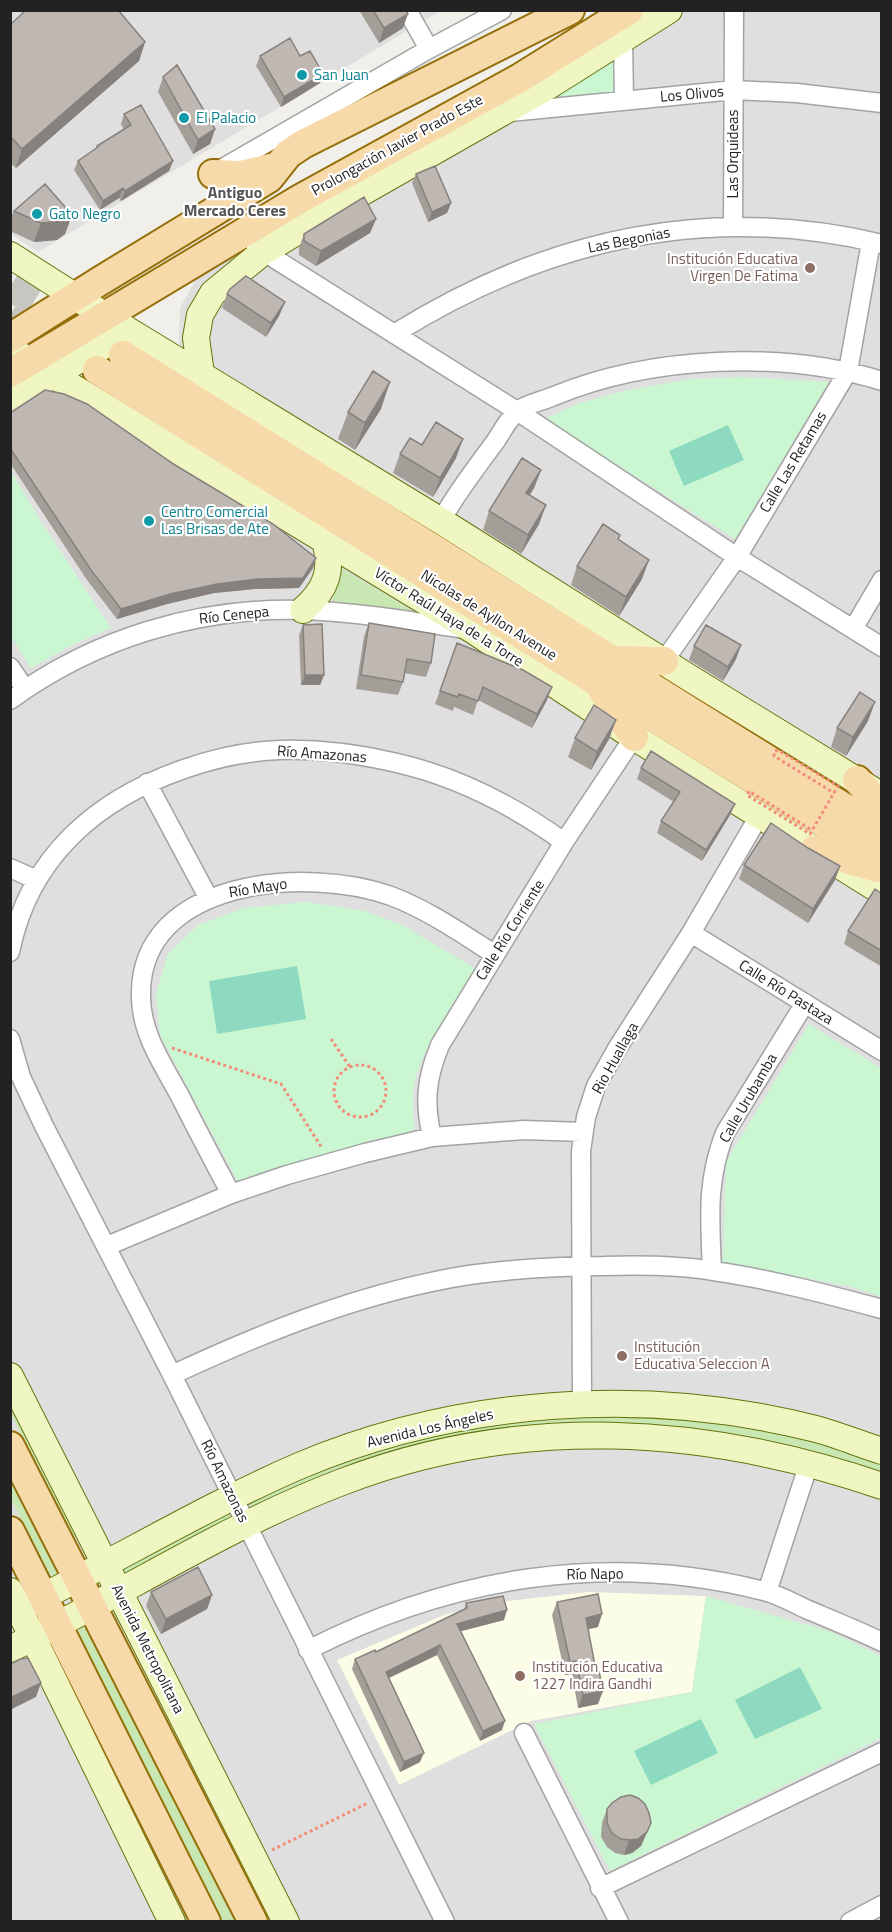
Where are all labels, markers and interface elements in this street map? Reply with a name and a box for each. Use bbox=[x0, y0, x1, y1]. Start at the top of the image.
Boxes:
place label: San Juan bbox=[314, 63, 369, 86]
marker: San Juan bbox=[295, 68, 309, 82]
street label: Los Olivos bbox=[659, 79, 725, 108]
street label: Prolongación Javier Prado Este bbox=[307, 88, 487, 201]
place label: El Palacio bbox=[196, 106, 256, 129]
street label: Las Orquideas bbox=[721, 109, 744, 199]
marker: El Palacio bbox=[177, 111, 191, 125]
district label: Antiguo Mercado Ceres bbox=[184, 180, 286, 222]
place label: Gato Negro bbox=[49, 202, 121, 225]
marker: Gato Negro bbox=[30, 207, 44, 221]
street label: Las Begonias bbox=[586, 220, 672, 259]
place label: Institución Educativa Virgen De Fatima bbox=[667, 247, 798, 287]
marker: Institución Educativa Virgen De Fatima bbox=[803, 261, 817, 275]
street label: Calle Las Retamas bbox=[753, 407, 832, 517]
place label: Centro Comercial Las Brisas de Ate bbox=[161, 500, 269, 540]
marker: Centro Comercial Las Brisas de Ate bbox=[142, 514, 156, 528]
street label: Víctor Raúl Haya de la Torre bbox=[370, 561, 529, 672]
street label: Nicolas de Ayllon Avenue bbox=[417, 563, 562, 666]
street label: Río Cenepa bbox=[198, 599, 271, 630]
street label: Río Amazonas bbox=[276, 739, 368, 768]
street label: Río Mayo bbox=[227, 872, 289, 903]
street label: Calle Río Corriente bbox=[469, 875, 550, 985]
street label: Calle Río Pastaza bbox=[735, 953, 838, 1030]
street label: Rio Huallaga bbox=[585, 1017, 644, 1098]
street label: Calle Urubamba bbox=[713, 1048, 783, 1147]
place label: Institución Educativa Seleccion A bbox=[634, 1335, 770, 1375]
marker: Institución Educativa Seleccion A bbox=[615, 1349, 629, 1363]
street label: Avenida Los Ángeles bbox=[364, 1402, 495, 1453]
street label: Río Amazonas bbox=[195, 1435, 256, 1526]
street label: Río Napo bbox=[566, 1562, 624, 1585]
street label: Avenida Metropolitana bbox=[106, 1580, 191, 1718]
place label: Institución Educativa 1227 Indira Gandhi bbox=[532, 1655, 663, 1695]
marker: Institución Educativa 1227 Indira Gandhi bbox=[513, 1669, 527, 1683]

